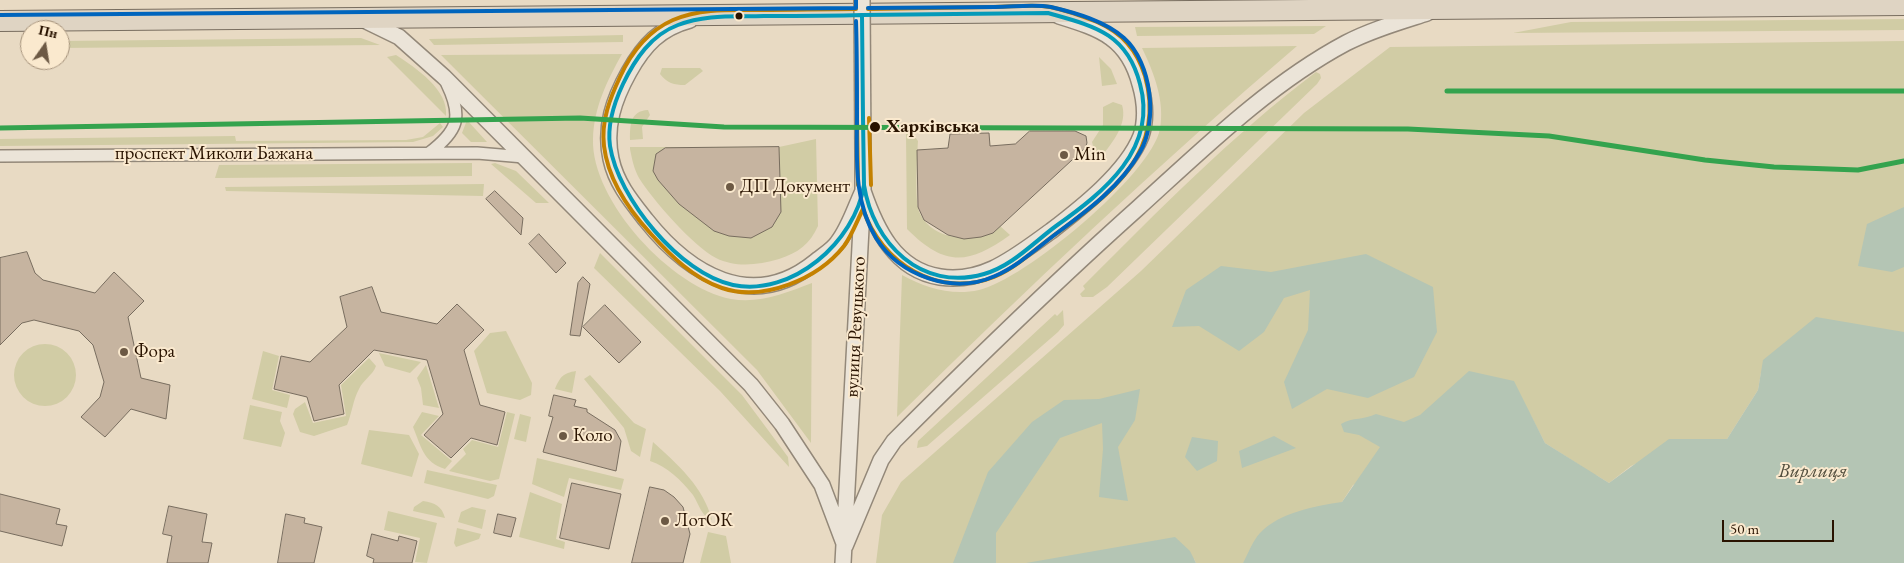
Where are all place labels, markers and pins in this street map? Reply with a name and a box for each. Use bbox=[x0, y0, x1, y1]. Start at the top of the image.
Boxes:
unlabelled marker bbox=[734, 11, 744, 21]
place label: Харківська bbox=[886, 116, 979, 138]
marker: Харківська bbox=[868, 120, 882, 134]
place label: Min bbox=[1074, 144, 1106, 166]
marker: Min bbox=[1058, 149, 1070, 161]
place label: ДП Документ bbox=[740, 176, 850, 198]
marker: ДП Документ bbox=[724, 181, 736, 193]
place label: Фора bbox=[134, 341, 175, 363]
marker: Фора bbox=[118, 346, 130, 358]
place label: Коло bbox=[573, 425, 613, 447]
marker: Коло bbox=[557, 430, 569, 442]
place label: ЛотОК bbox=[675, 510, 733, 532]
marker: ЛотОК bbox=[659, 515, 671, 527]

